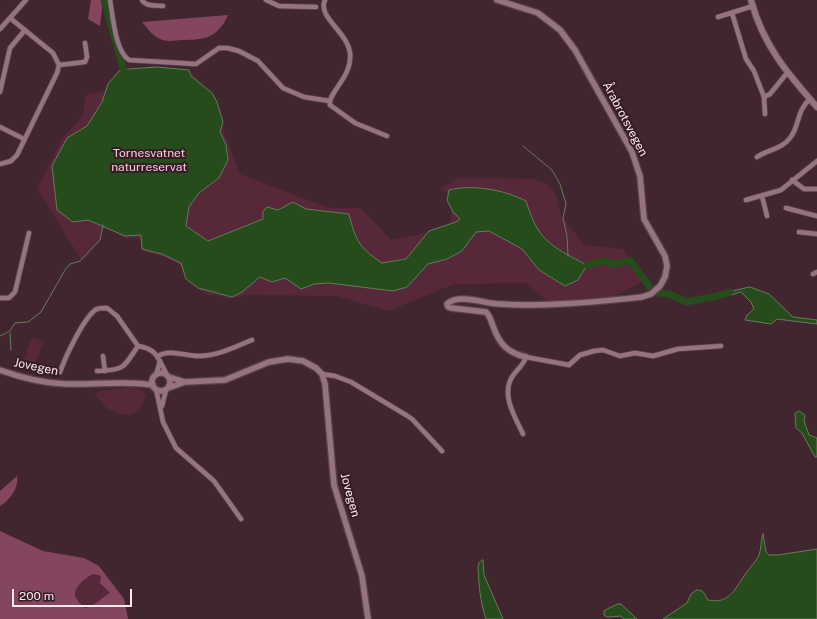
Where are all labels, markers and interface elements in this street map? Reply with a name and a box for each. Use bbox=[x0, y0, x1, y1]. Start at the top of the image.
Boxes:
street label: Årabrotsvegen bbox=[599, 79, 651, 159]
park label: Tornesvatnet naturreservat bbox=[111, 146, 187, 174]
street label: Jovegen bbox=[12, 355, 60, 379]
street label: Jovegen bbox=[337, 471, 363, 519]
scale bar bbox=[14, 581, 134, 607]
text: 200 m bbox=[19, 589, 54, 603]

